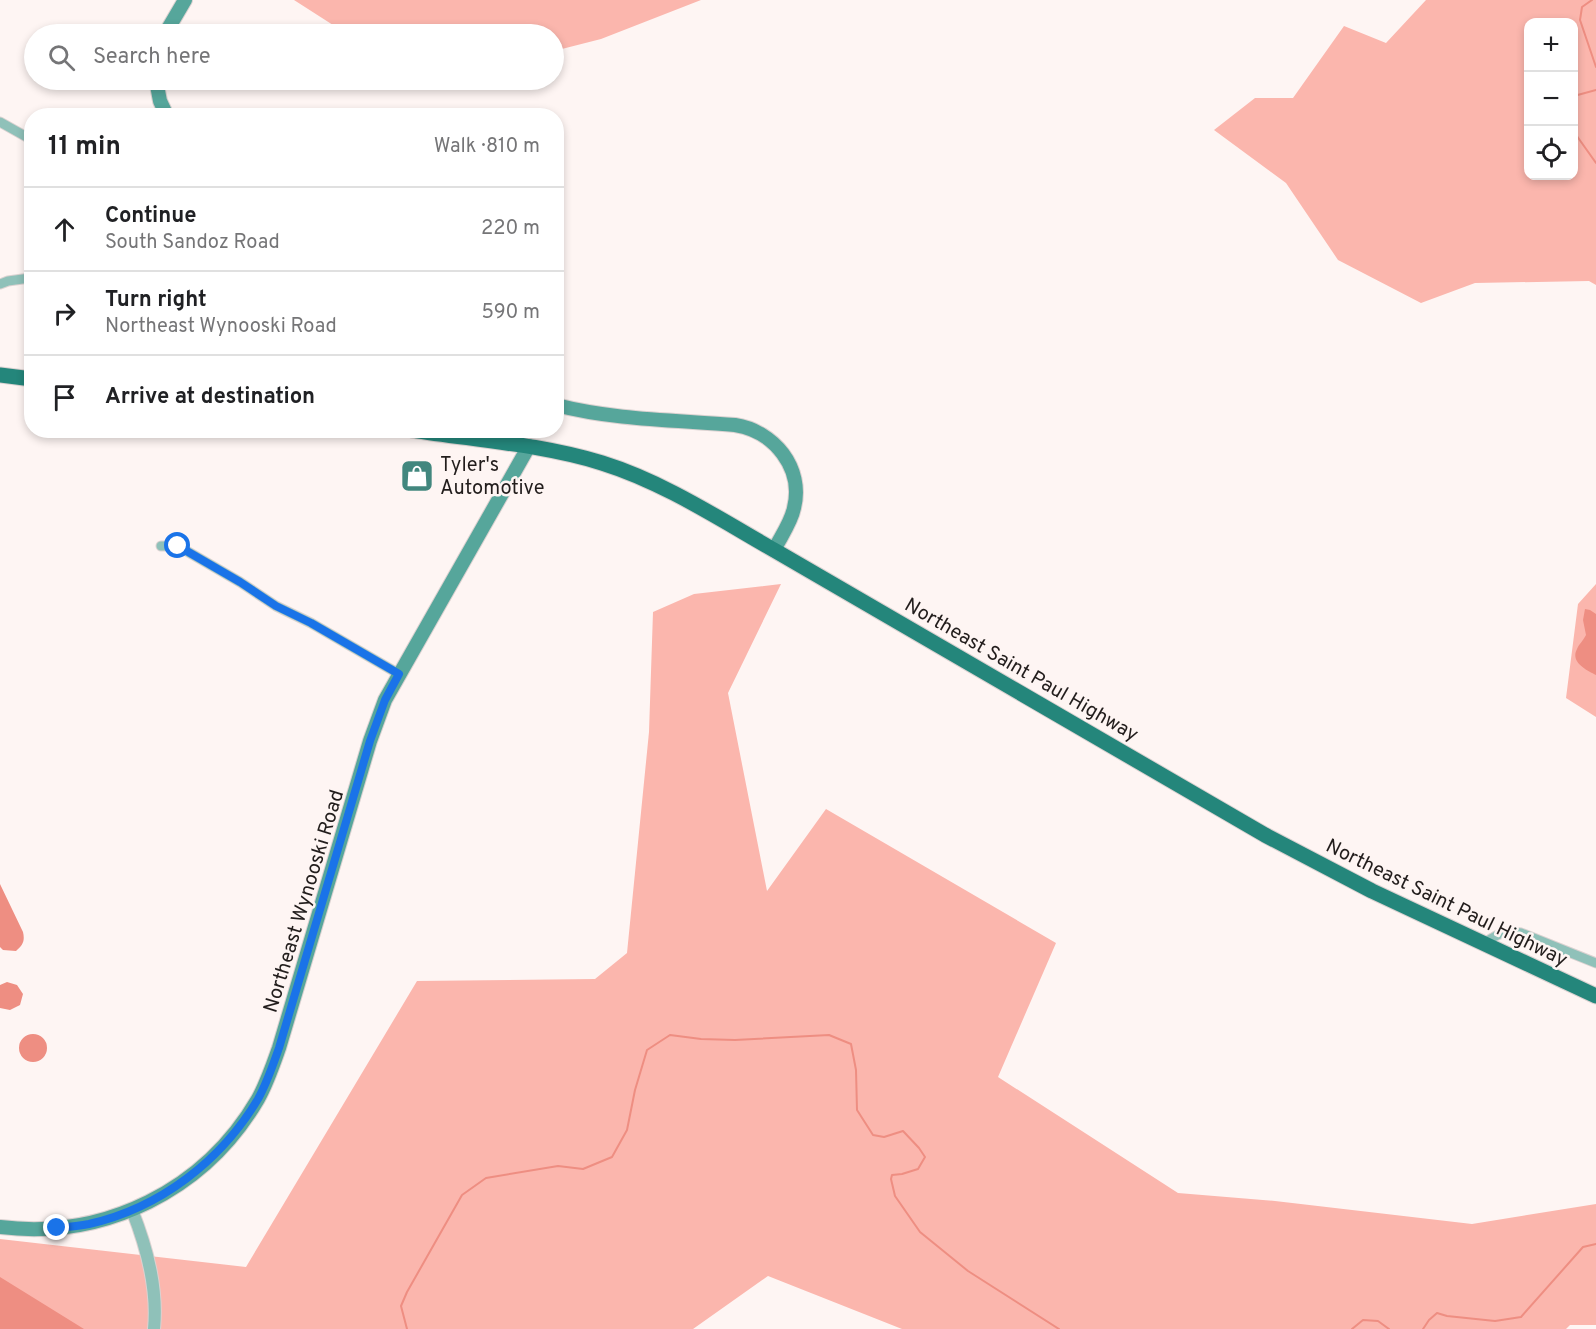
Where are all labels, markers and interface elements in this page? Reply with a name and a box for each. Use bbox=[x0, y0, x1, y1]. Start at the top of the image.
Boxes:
map controls bbox=[1524, 18, 1578, 180]
button: + bbox=[1524, 18, 1578, 72]
search box bbox=[24, 24, 564, 90]
icon: search bbox=[45, 41, 78, 74]
text: Search here bbox=[93, 44, 211, 71]
button: − bbox=[1524, 72, 1578, 126]
button: locate bbox=[1524, 126, 1578, 180]
text: 11 min bbox=[48, 131, 121, 164]
text: Walk · 810 m bbox=[434, 134, 540, 160]
text: Continue bbox=[105, 203, 196, 230]
icon: ahead bbox=[48, 213, 81, 246]
text: 220 m bbox=[481, 216, 540, 242]
text: South Sandoz Road bbox=[105, 230, 280, 256]
text: Turn right bbox=[105, 287, 207, 314]
icon: right bbox=[48, 297, 81, 330]
text: 590 m bbox=[482, 300, 540, 326]
text: Northeast Wynooski Road bbox=[105, 314, 337, 340]
icon: arrive bbox=[48, 381, 81, 414]
text: Arrive at destination bbox=[105, 384, 315, 411]
place label: Tyler's Automotive bbox=[440, 453, 545, 502]
shop icon: Tyler's Automotive bbox=[399, 458, 435, 494]
route start bbox=[164, 532, 190, 558]
street label: Northeast Saint Paul Highway bbox=[899, 593, 1143, 748]
street label: Northeast Wynooski Road bbox=[259, 787, 351, 1016]
street label: Northeast Saint Paul Highway bbox=[1321, 834, 1571, 974]
route end bbox=[43, 1214, 69, 1240]

